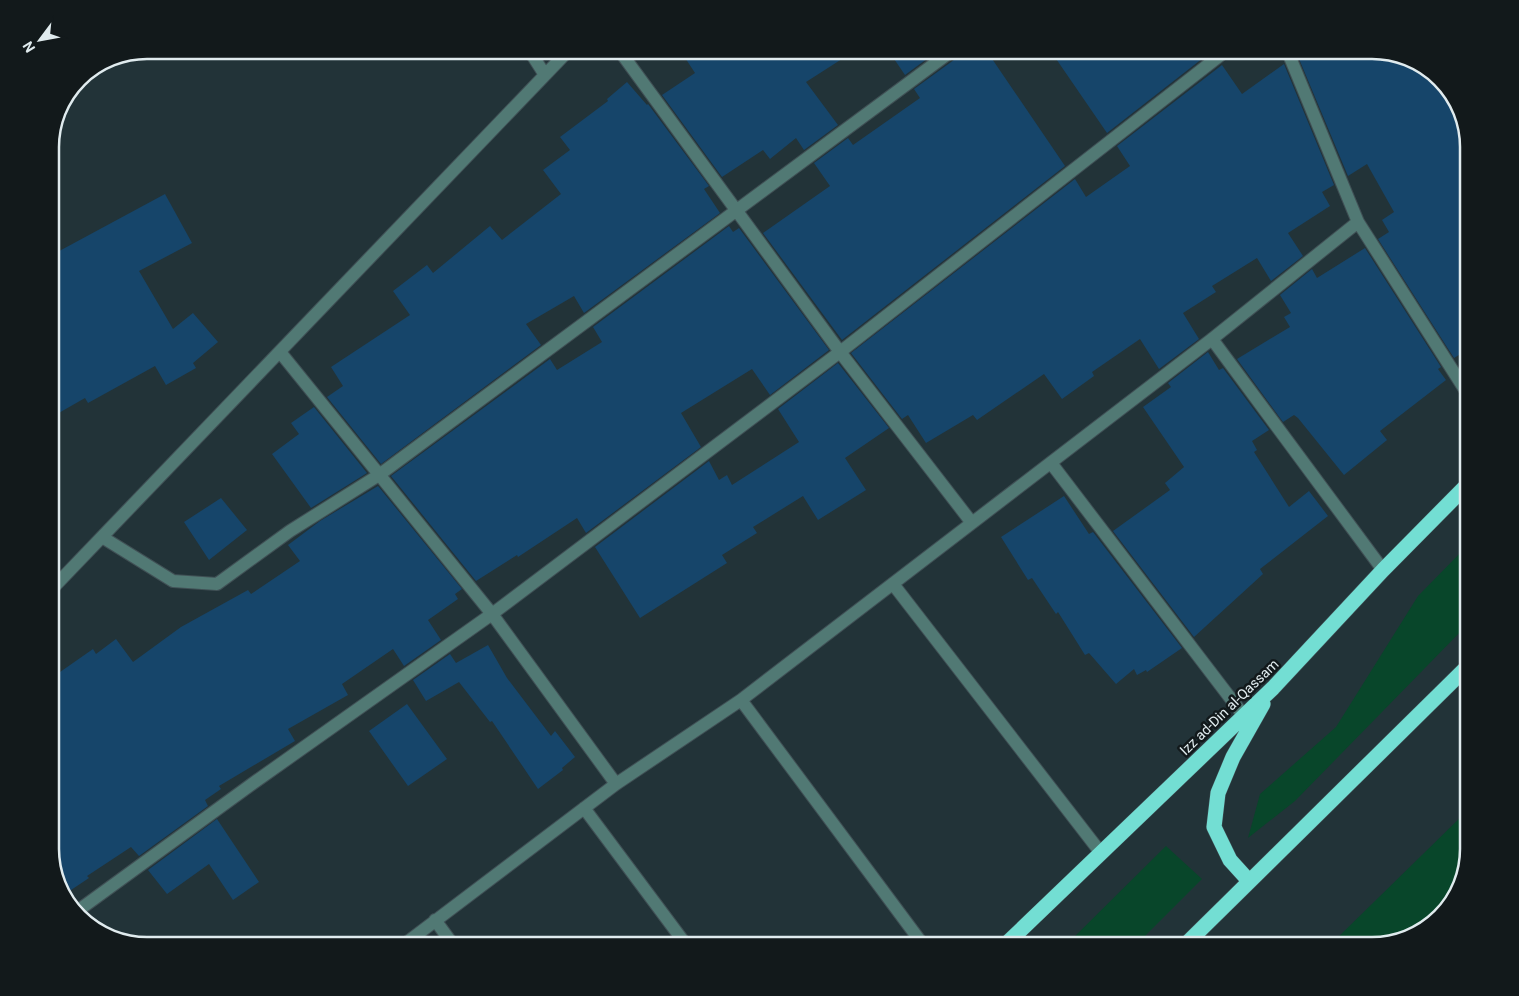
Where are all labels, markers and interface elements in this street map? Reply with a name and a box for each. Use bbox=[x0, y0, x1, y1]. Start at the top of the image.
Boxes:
north arrow bbox=[15, 15, 65, 65]
text: N bbox=[20, 38, 38, 55]
street label: Izz ad-Din al-Qassam bbox=[1176, 656, 1282, 758]

